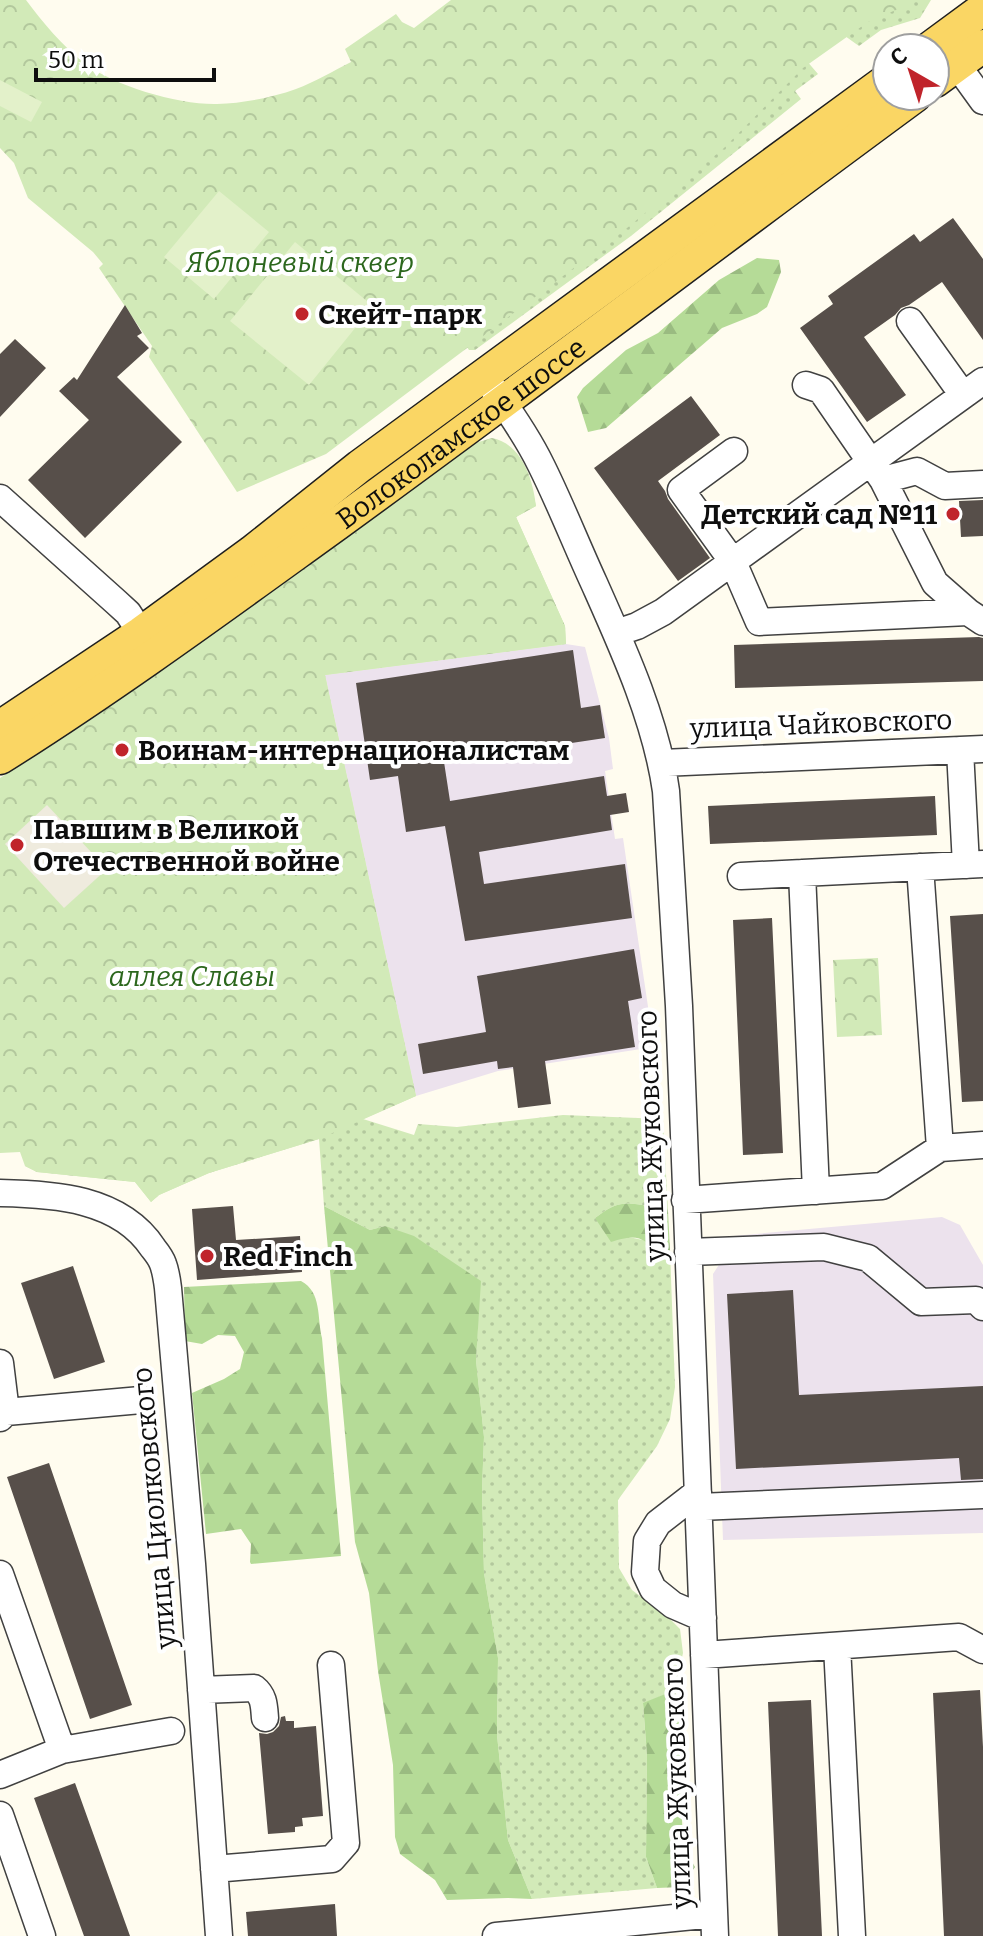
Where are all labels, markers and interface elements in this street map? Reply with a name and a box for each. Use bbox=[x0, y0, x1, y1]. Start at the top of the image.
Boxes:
scale bar bbox=[36, 32, 214, 82]
north arrow bbox=[871, 32, 951, 112]
text: С bbox=[885, 42, 913, 72]
text: 50 m bbox=[48, 46, 104, 74]
park label: Яблоневый сквер bbox=[185, 246, 414, 279]
place label: Скейт-парк bbox=[318, 298, 482, 331]
marker: Скейт-парк bbox=[293, 305, 311, 323]
street label: Волоколамское шоссе bbox=[330, 330, 592, 535]
place label: Детский сад №11 bbox=[701, 498, 937, 531]
marker: Детский сад №11 bbox=[944, 505, 962, 523]
street label: улица Чайковского bbox=[688, 703, 953, 745]
place label: Воинам-интернационалистам bbox=[138, 734, 570, 767]
marker: Воинам-интернационалистам bbox=[113, 741, 131, 759]
place label: Павшим в Великой Отечественной войне bbox=[33, 813, 340, 878]
marker: Павшим в Великой Отечественной войне bbox=[8, 836, 26, 854]
park label: аллея Славы bbox=[109, 960, 275, 993]
street label: улица Жуковского bbox=[630, 1010, 672, 1263]
place label: Red Finch bbox=[223, 1240, 353, 1273]
marker: Red Finch bbox=[198, 1247, 216, 1265]
street label: улица Циолковского bbox=[125, 1366, 183, 1651]
street label: улица Жуковского bbox=[656, 1657, 698, 1910]

